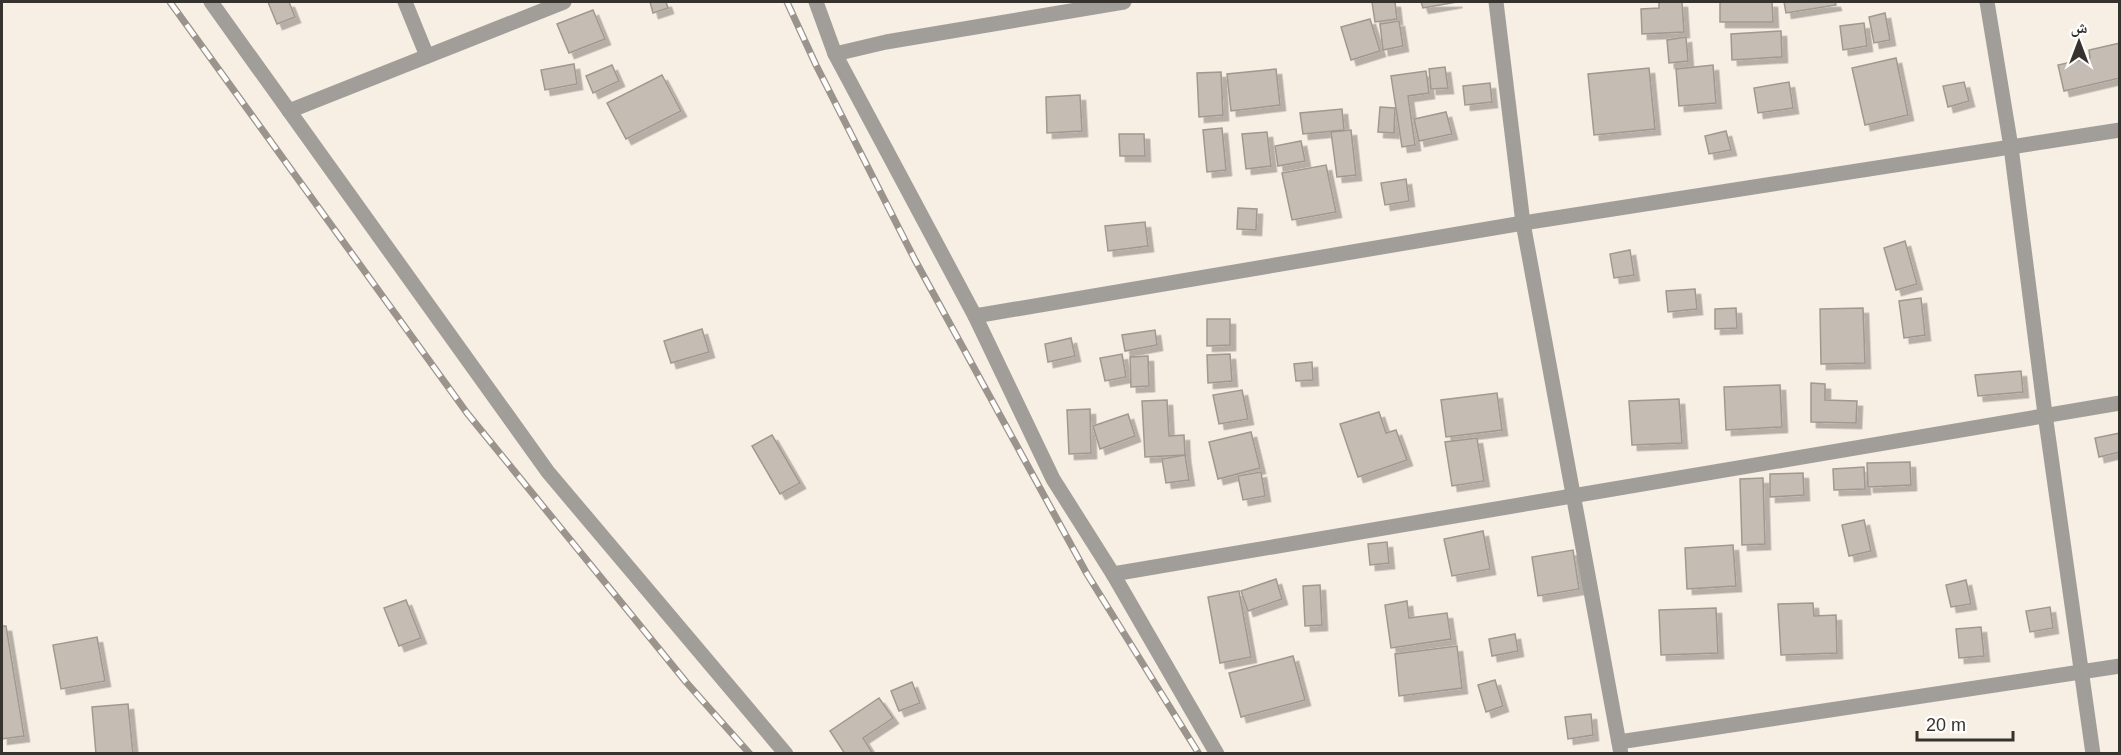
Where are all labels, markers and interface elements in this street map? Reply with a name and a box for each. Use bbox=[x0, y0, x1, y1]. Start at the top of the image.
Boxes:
north arrow bbox=[2049, 12, 2109, 72]
text: ش bbox=[2071, 19, 2088, 37]
scale bar bbox=[1917, 704, 2013, 742]
text: 20 m bbox=[1926, 715, 1966, 735]

